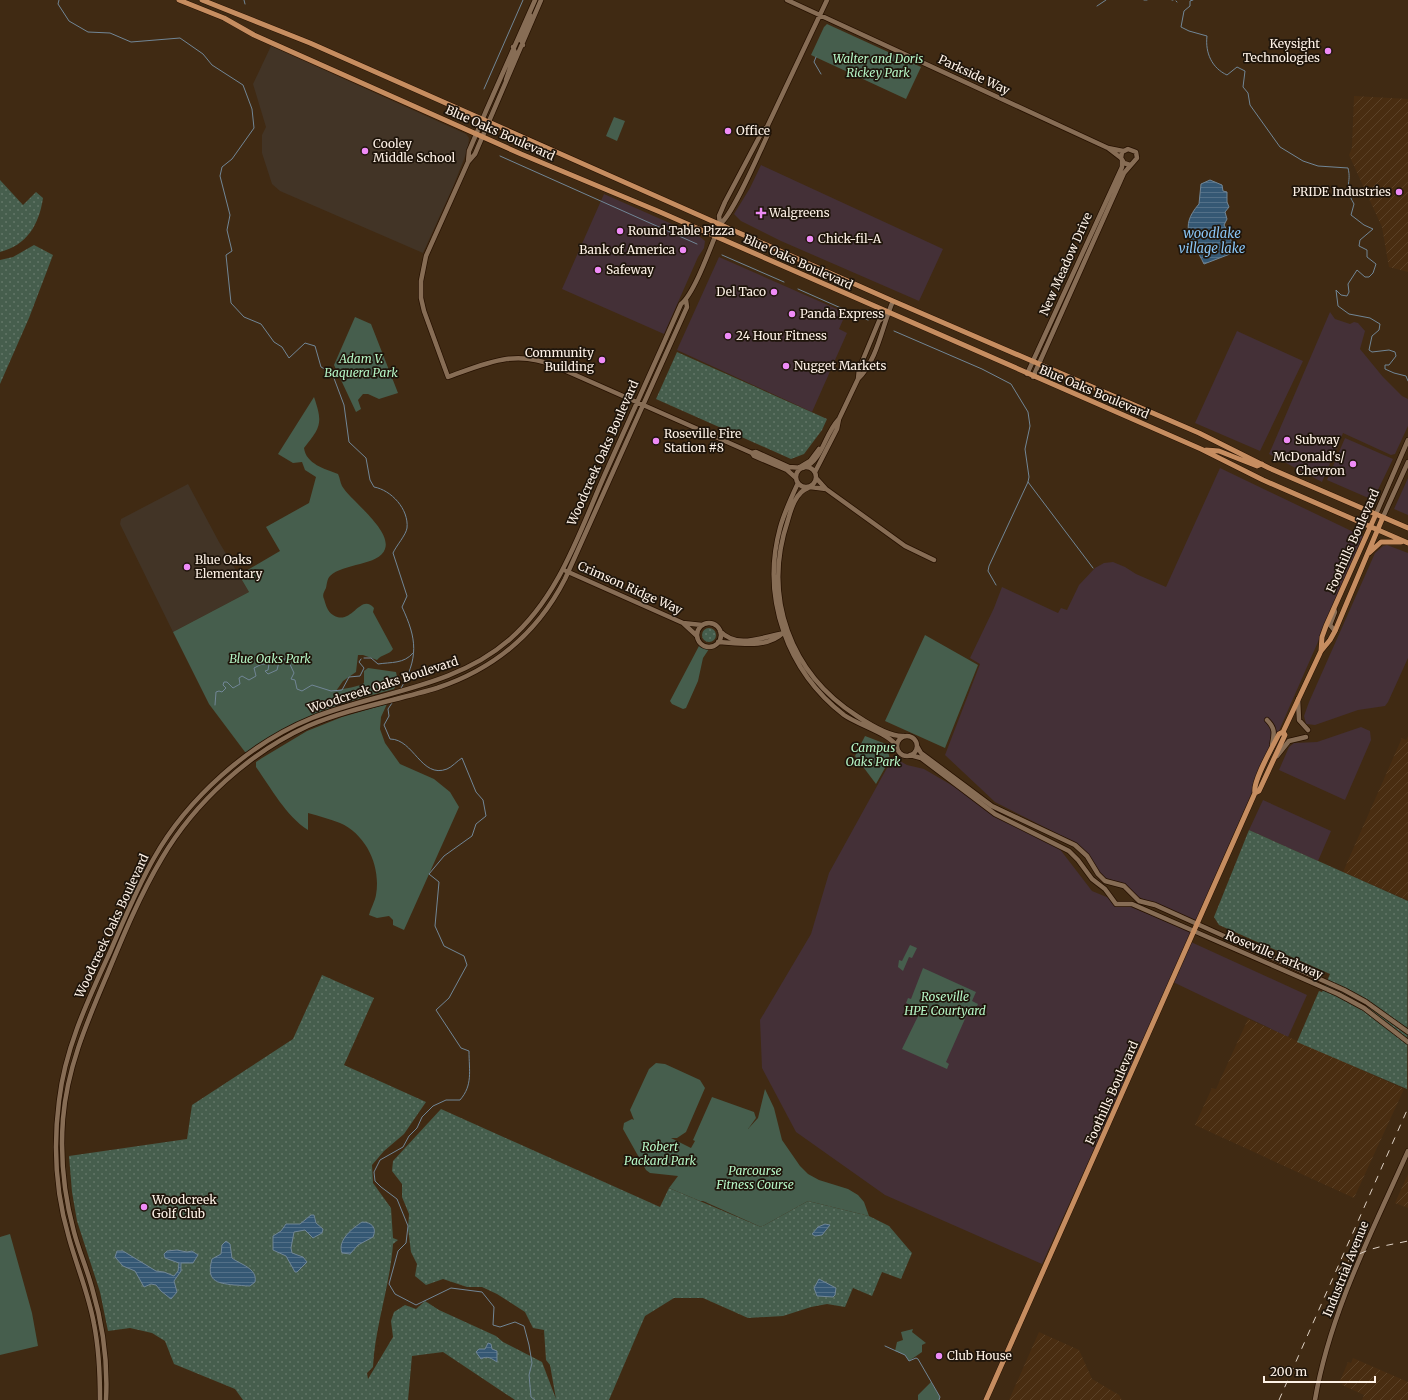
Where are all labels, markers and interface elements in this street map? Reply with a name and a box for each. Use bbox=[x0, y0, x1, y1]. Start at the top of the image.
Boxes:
place label: Keysight Technologies bbox=[1243, 36, 1320, 65]
marker: Keysight Technologies bbox=[1323, 46, 1333, 56]
park label: Walter and Doris Rickey Park bbox=[833, 51, 923, 80]
street label: Parkside Way bbox=[936, 51, 1012, 98]
street label: Blue Oaks Boulevard bbox=[443, 102, 557, 163]
place label: Office bbox=[736, 123, 770, 138]
marker: Office bbox=[723, 126, 733, 136]
place label: Cooley Middle School bbox=[373, 136, 455, 165]
marker: Cooley Middle School bbox=[360, 146, 370, 156]
place label: PRIDE Industries bbox=[1292, 184, 1391, 199]
marker: PRIDE Industries bbox=[1394, 187, 1404, 197]
place label: Walgreens bbox=[768, 205, 830, 220]
marker: Walgreens bbox=[756, 208, 766, 218]
street label: New Meadow Drive bbox=[1036, 210, 1095, 318]
place label: Round Table Pizza bbox=[628, 223, 735, 238]
water label: woodlake village lake bbox=[1179, 225, 1246, 257]
marker: Round Table Pizza bbox=[615, 226, 625, 236]
street label: Blue Oaks Boulevard bbox=[741, 231, 855, 292]
place label: Chick-fil-A bbox=[818, 231, 882, 246]
marker: Chick-fil-A bbox=[805, 234, 815, 244]
place label: Bank of America bbox=[579, 242, 676, 257]
marker: Bank of America bbox=[678, 245, 688, 255]
place label: Safeway bbox=[606, 262, 654, 277]
marker: Safeway bbox=[593, 265, 603, 275]
place label: Del Taco bbox=[716, 284, 766, 299]
marker: Del Taco bbox=[769, 287, 779, 297]
place label: Panda Express bbox=[800, 306, 884, 321]
marker: Panda Express bbox=[787, 309, 797, 319]
place label: 24 Hour Fitness bbox=[736, 328, 827, 343]
marker: 24 Hour Fitness bbox=[723, 331, 733, 341]
place label: Community Building bbox=[525, 345, 595, 374]
park label: Adam V. Baquera Park bbox=[324, 351, 398, 380]
marker: Community Building bbox=[597, 355, 607, 365]
place label: Nugget Markets bbox=[794, 358, 886, 373]
marker: Nugget Markets bbox=[781, 361, 791, 371]
street label: Blue Oaks Boulevard bbox=[1037, 362, 1151, 421]
street label: Woodcreek Oaks Boulevard bbox=[563, 378, 641, 529]
place label: Roseville Fire Station #8 bbox=[664, 426, 741, 455]
place label: Subway bbox=[1295, 432, 1340, 447]
marker: Subway bbox=[1282, 435, 1292, 445]
marker: Roseville Fire Station #8 bbox=[651, 436, 661, 446]
place label: McDonald's/ Chevron bbox=[1273, 449, 1345, 478]
marker: McDonald's/ Chevron bbox=[1348, 459, 1358, 469]
street label: Foothills Boulevard bbox=[1323, 487, 1382, 595]
place label: Blue Oaks Elementary bbox=[195, 552, 262, 581]
street label: Crimson Ridge Way bbox=[576, 558, 685, 617]
marker: Blue Oaks Elementary bbox=[182, 562, 192, 572]
park label: Blue Oaks Park bbox=[229, 651, 311, 666]
street label: Woodcreek Oaks Boulevard bbox=[305, 653, 460, 716]
park label: Campus Oaks Park bbox=[846, 740, 901, 769]
street label: Woodcreek Oaks Boulevard bbox=[71, 851, 152, 1001]
street label: Roseville Parkway bbox=[1223, 927, 1325, 982]
park label: Roseville HPE Courtyard bbox=[903, 989, 986, 1018]
street label: Foothills Boulevard bbox=[1082, 1039, 1141, 1147]
park label: Robert Packard Park bbox=[624, 1139, 696, 1168]
park label: Parcourse Fitness Course bbox=[715, 1163, 794, 1192]
place label: Woodcreek Golf Club bbox=[151, 1192, 217, 1221]
marker: Woodcreek Golf Club bbox=[139, 1202, 149, 1212]
street label: Industrial Avenue bbox=[1319, 1219, 1372, 1319]
place label: Club House bbox=[947, 1348, 1012, 1363]
marker: Club House bbox=[934, 1351, 944, 1361]
scale bar bbox=[1264, 1358, 1375, 1384]
text: 200 m bbox=[1270, 1364, 1307, 1379]

